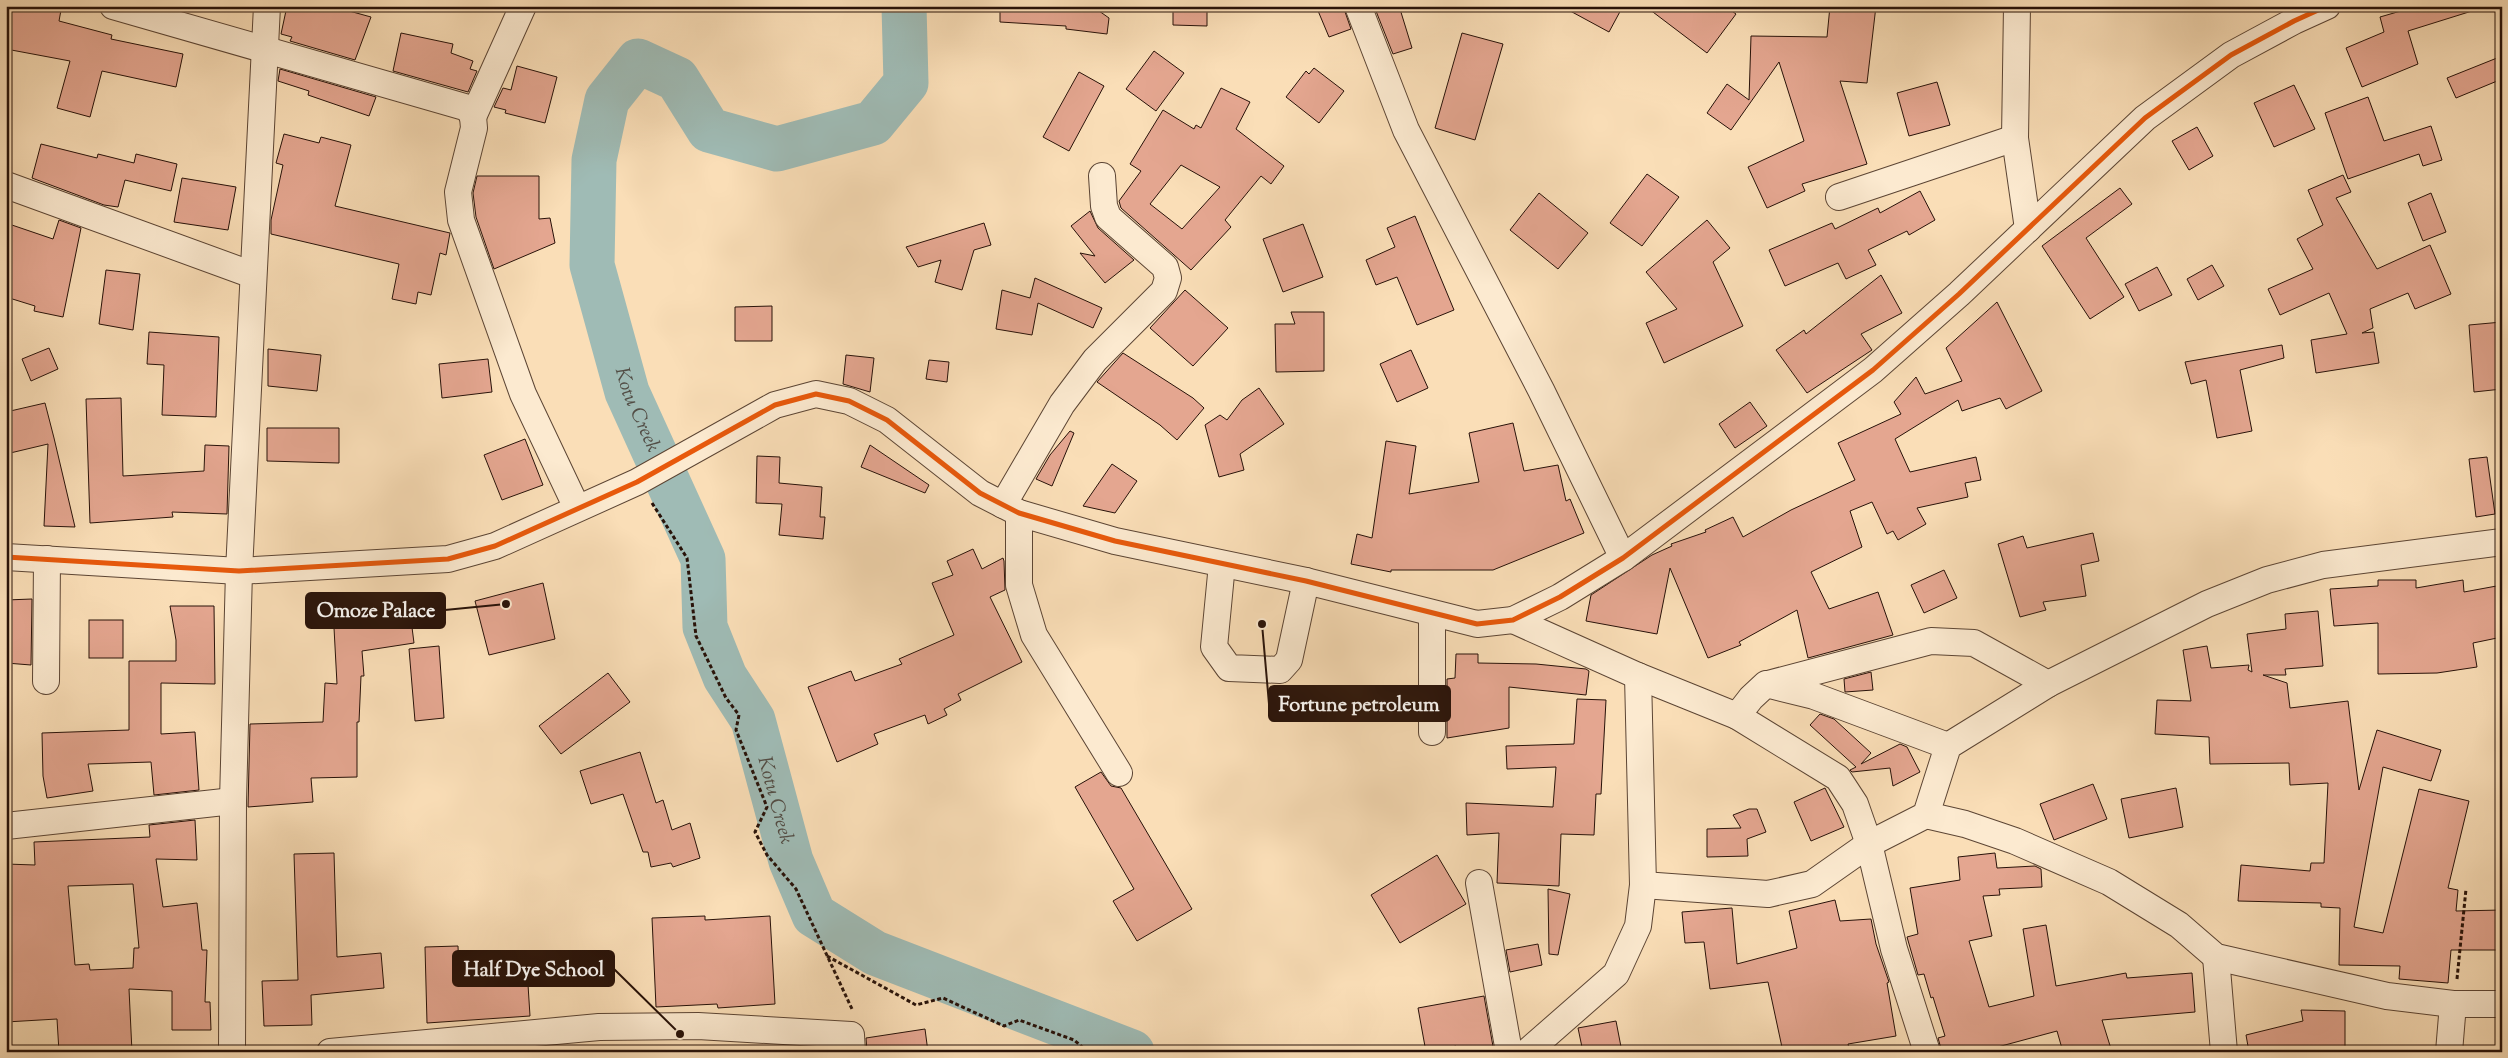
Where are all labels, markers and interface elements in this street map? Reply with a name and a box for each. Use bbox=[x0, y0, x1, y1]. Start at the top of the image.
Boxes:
water label: Kotu Creek bbox=[606, 364, 667, 457]
callout: Omoze Palace bbox=[306, 593, 445, 628]
text: Omoze Palace bbox=[317, 598, 435, 627]
callout: Fortune petroleum bbox=[1269, 686, 1450, 721]
text: Fortune petroleum bbox=[1278, 692, 1440, 721]
water label: Kotu Creek bbox=[749, 753, 800, 848]
callout: Half Dye School bbox=[453, 951, 614, 986]
text: Half Dye School bbox=[464, 957, 605, 986]

